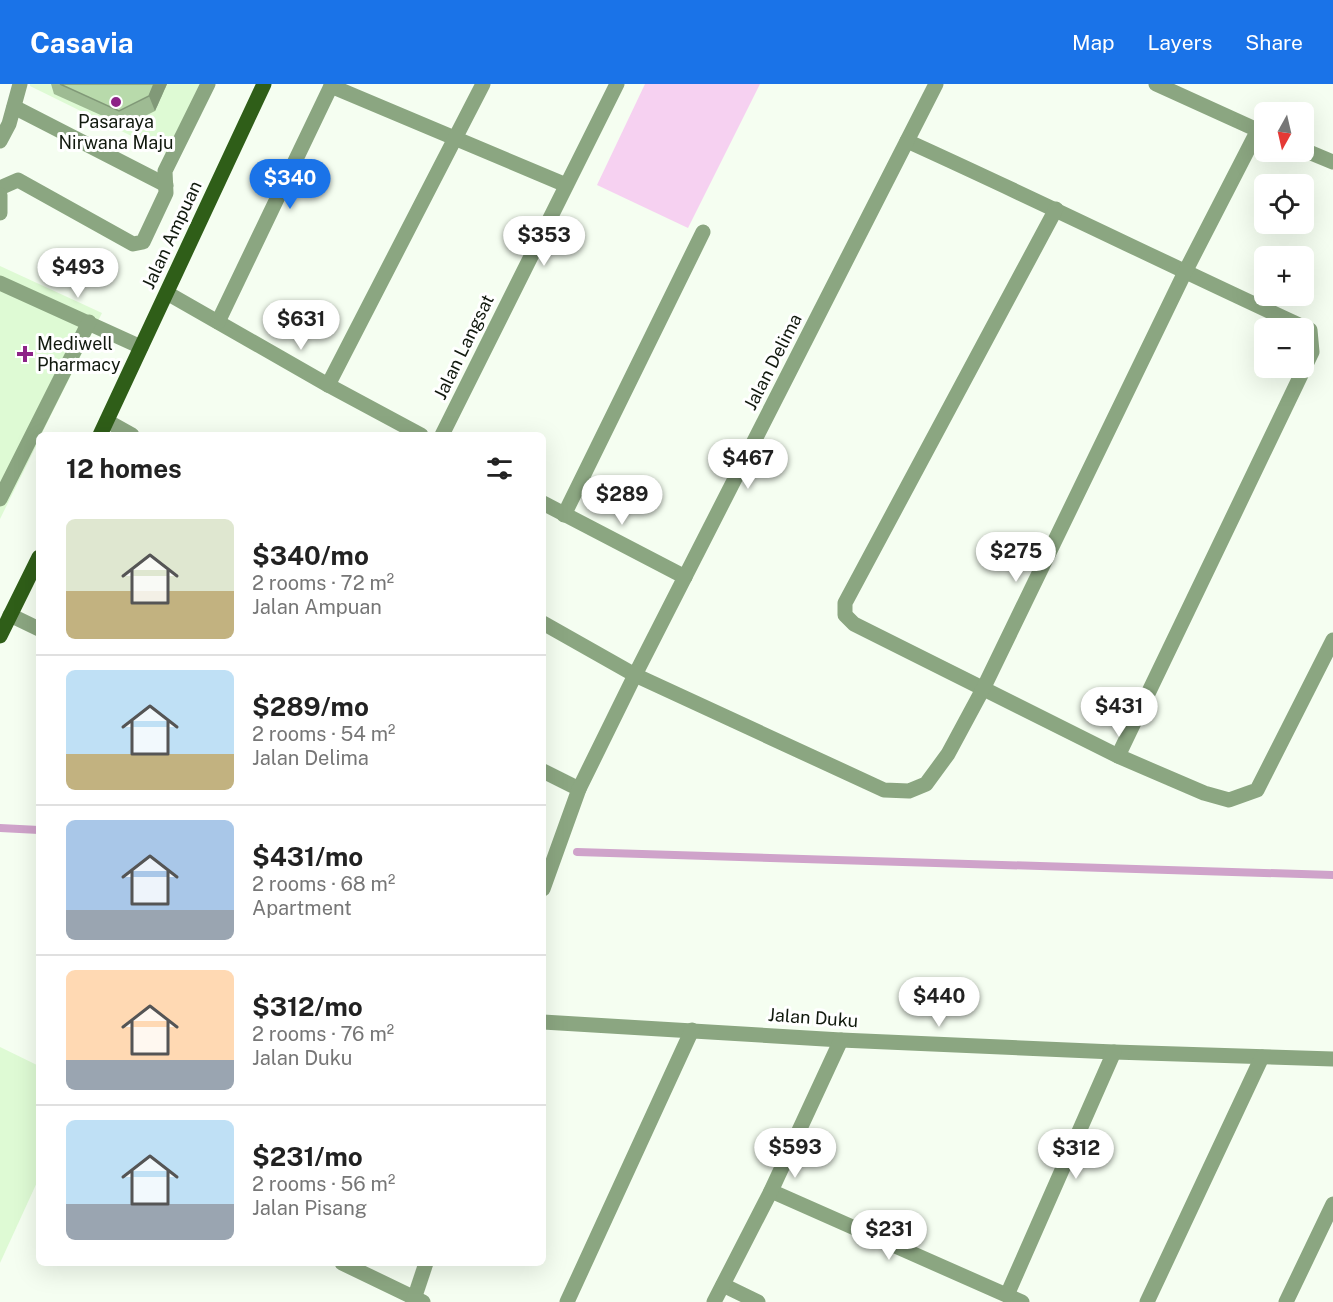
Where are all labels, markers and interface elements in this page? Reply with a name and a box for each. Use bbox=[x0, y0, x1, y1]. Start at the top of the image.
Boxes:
text: Casavia bbox=[30, 26, 134, 59]
text: Map bbox=[1072, 30, 1115, 55]
text: Layers bbox=[1148, 30, 1212, 55]
text: Share bbox=[1245, 30, 1303, 55]
marker: Pasaraya Nirwana Maju bbox=[109, 95, 123, 109]
north arrow bbox=[1254, 102, 1314, 162]
map controls bbox=[1254, 102, 1314, 378]
place label: Pasaraya Nirwana Maju bbox=[59, 111, 173, 153]
pin: $340 bbox=[254, 159, 326, 210]
text: $340 bbox=[264, 166, 316, 190]
button: locate bbox=[1254, 174, 1314, 234]
street label: Jalan Ampuan bbox=[137, 177, 206, 292]
pin: $353 bbox=[508, 216, 580, 267]
text: $353 bbox=[517, 223, 571, 247]
button: + bbox=[1254, 246, 1314, 306]
pin: $493 bbox=[42, 248, 114, 299]
text: $493 bbox=[51, 255, 105, 279]
street label: Jalan Langsat bbox=[429, 291, 498, 403]
pin: $631 bbox=[265, 300, 337, 351]
text: $631 bbox=[277, 307, 325, 331]
street label: Jalan Delima bbox=[739, 310, 806, 413]
button: − bbox=[1254, 318, 1314, 378]
place label: Mediwell Pharmacy bbox=[37, 333, 121, 375]
marker: Mediwell Pharmacy bbox=[18, 347, 32, 361]
pin: $467 bbox=[712, 439, 784, 490]
text: $467 bbox=[722, 446, 774, 470]
icon: filters bbox=[483, 452, 516, 485]
text: 12 homes bbox=[66, 453, 182, 484]
pin: $289 bbox=[586, 475, 658, 526]
text: $289 bbox=[596, 482, 648, 506]
pin: $275 bbox=[980, 532, 1052, 583]
text: $275 bbox=[990, 539, 1042, 563]
text: $340/mo bbox=[252, 540, 369, 571]
icon: home bbox=[114, 543, 186, 615]
text: 2 rooms · 72 m² bbox=[252, 571, 394, 595]
text: Jalan Ampuan bbox=[252, 595, 382, 619]
pin: $431 bbox=[1083, 687, 1155, 738]
text: $289/mo bbox=[252, 691, 369, 722]
icon: home bbox=[114, 694, 186, 766]
text: $431 bbox=[1095, 694, 1143, 718]
text: 2 rooms · 54 m² bbox=[252, 722, 395, 746]
text: Jalan Delima bbox=[252, 746, 369, 770]
text: $431/mo bbox=[252, 841, 363, 872]
icon: home bbox=[114, 844, 186, 916]
text: 2 rooms · 68 m² bbox=[252, 872, 395, 896]
text: Apartment bbox=[252, 896, 352, 920]
pin: $440 bbox=[903, 977, 975, 1028]
text: $440 bbox=[913, 984, 965, 1008]
text: $312/mo bbox=[252, 991, 363, 1022]
icon: home bbox=[114, 994, 186, 1066]
street label: Jalan Duku bbox=[767, 1004, 859, 1031]
text: 2 rooms · 76 m² bbox=[252, 1022, 394, 1046]
text: Jalan Duku bbox=[252, 1046, 352, 1070]
pin: $593 bbox=[759, 1128, 831, 1179]
pin: $312 bbox=[1040, 1129, 1112, 1180]
text: $593 bbox=[768, 1135, 822, 1159]
text: $312 bbox=[1052, 1136, 1100, 1160]
text: $231/mo bbox=[252, 1141, 363, 1172]
icon: home bbox=[114, 1144, 186, 1216]
text: 2 rooms · 56 m² bbox=[252, 1172, 395, 1196]
text: Jalan Pisang bbox=[252, 1196, 367, 1220]
pin: $231 bbox=[853, 1210, 925, 1261]
text: $231 bbox=[865, 1217, 913, 1241]

